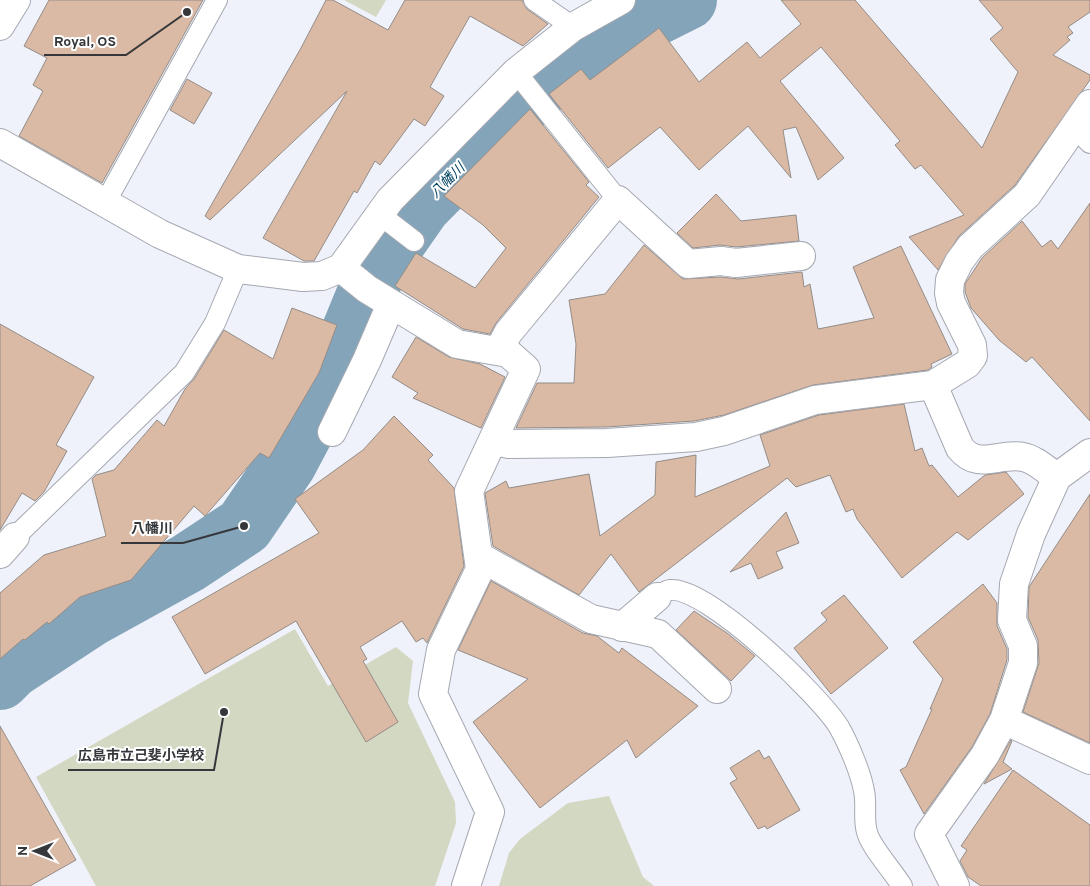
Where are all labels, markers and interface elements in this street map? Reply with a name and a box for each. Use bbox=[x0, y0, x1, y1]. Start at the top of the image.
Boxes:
callout: Royal, OS bbox=[44, 26, 126, 55]
text: Royal, OS bbox=[54, 34, 116, 51]
water label: 八幡川 bbox=[427, 159, 470, 202]
callout: 八幡川 bbox=[121, 514, 183, 543]
text: 八幡川 bbox=[131, 521, 173, 538]
callout: 広島市立己斐小学校 bbox=[68, 741, 214, 770]
text: 広島市立己斐小学校 bbox=[78, 748, 204, 765]
north arrow bbox=[10, 826, 60, 876]
text: N bbox=[15, 846, 32, 856]

